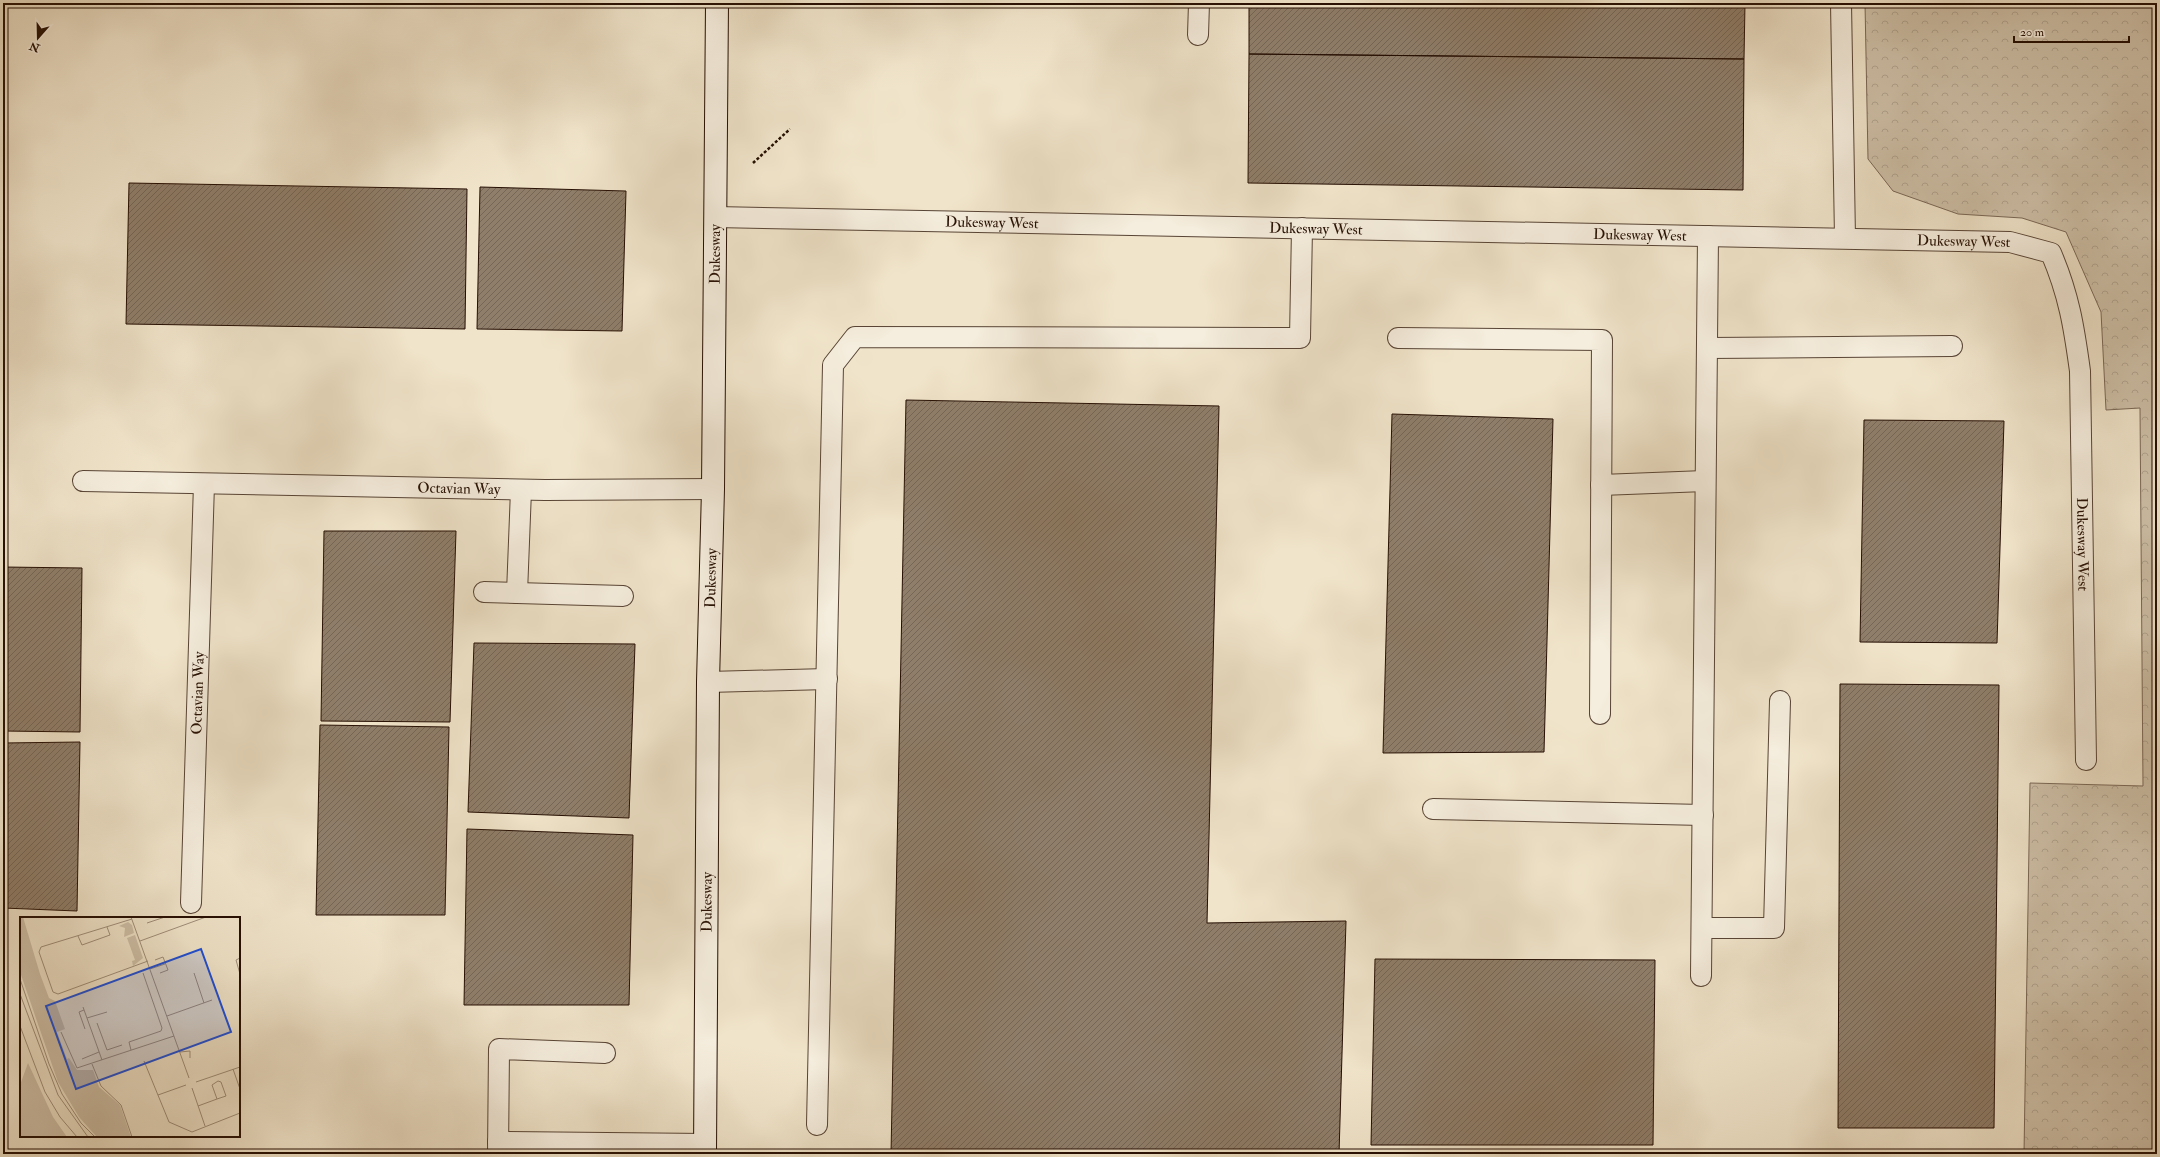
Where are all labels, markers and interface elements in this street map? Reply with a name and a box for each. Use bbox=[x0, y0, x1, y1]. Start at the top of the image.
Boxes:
north arrow bbox=[18, 18, 58, 58]
scale bar bbox=[2014, 18, 2129, 44]
text: 20 m bbox=[2020, 25, 2045, 40]
text: N bbox=[27, 39, 43, 55]
street label: Dukesway West bbox=[945, 212, 1039, 233]
street label: Dukesway West bbox=[1269, 219, 1363, 240]
street label: Dukesway bbox=[706, 224, 725, 284]
street label: Dukesway West bbox=[1593, 225, 1687, 246]
street label: Dukesway West bbox=[1917, 231, 2011, 252]
street label: Octavian Way bbox=[417, 479, 501, 499]
street label: Dukesway West bbox=[2072, 497, 2092, 591]
street label: Dukesway bbox=[701, 547, 721, 608]
street label: Octavian Way bbox=[187, 651, 209, 735]
street label: Dukesway bbox=[697, 871, 717, 932]
inset map bbox=[20, 917, 240, 1137]

